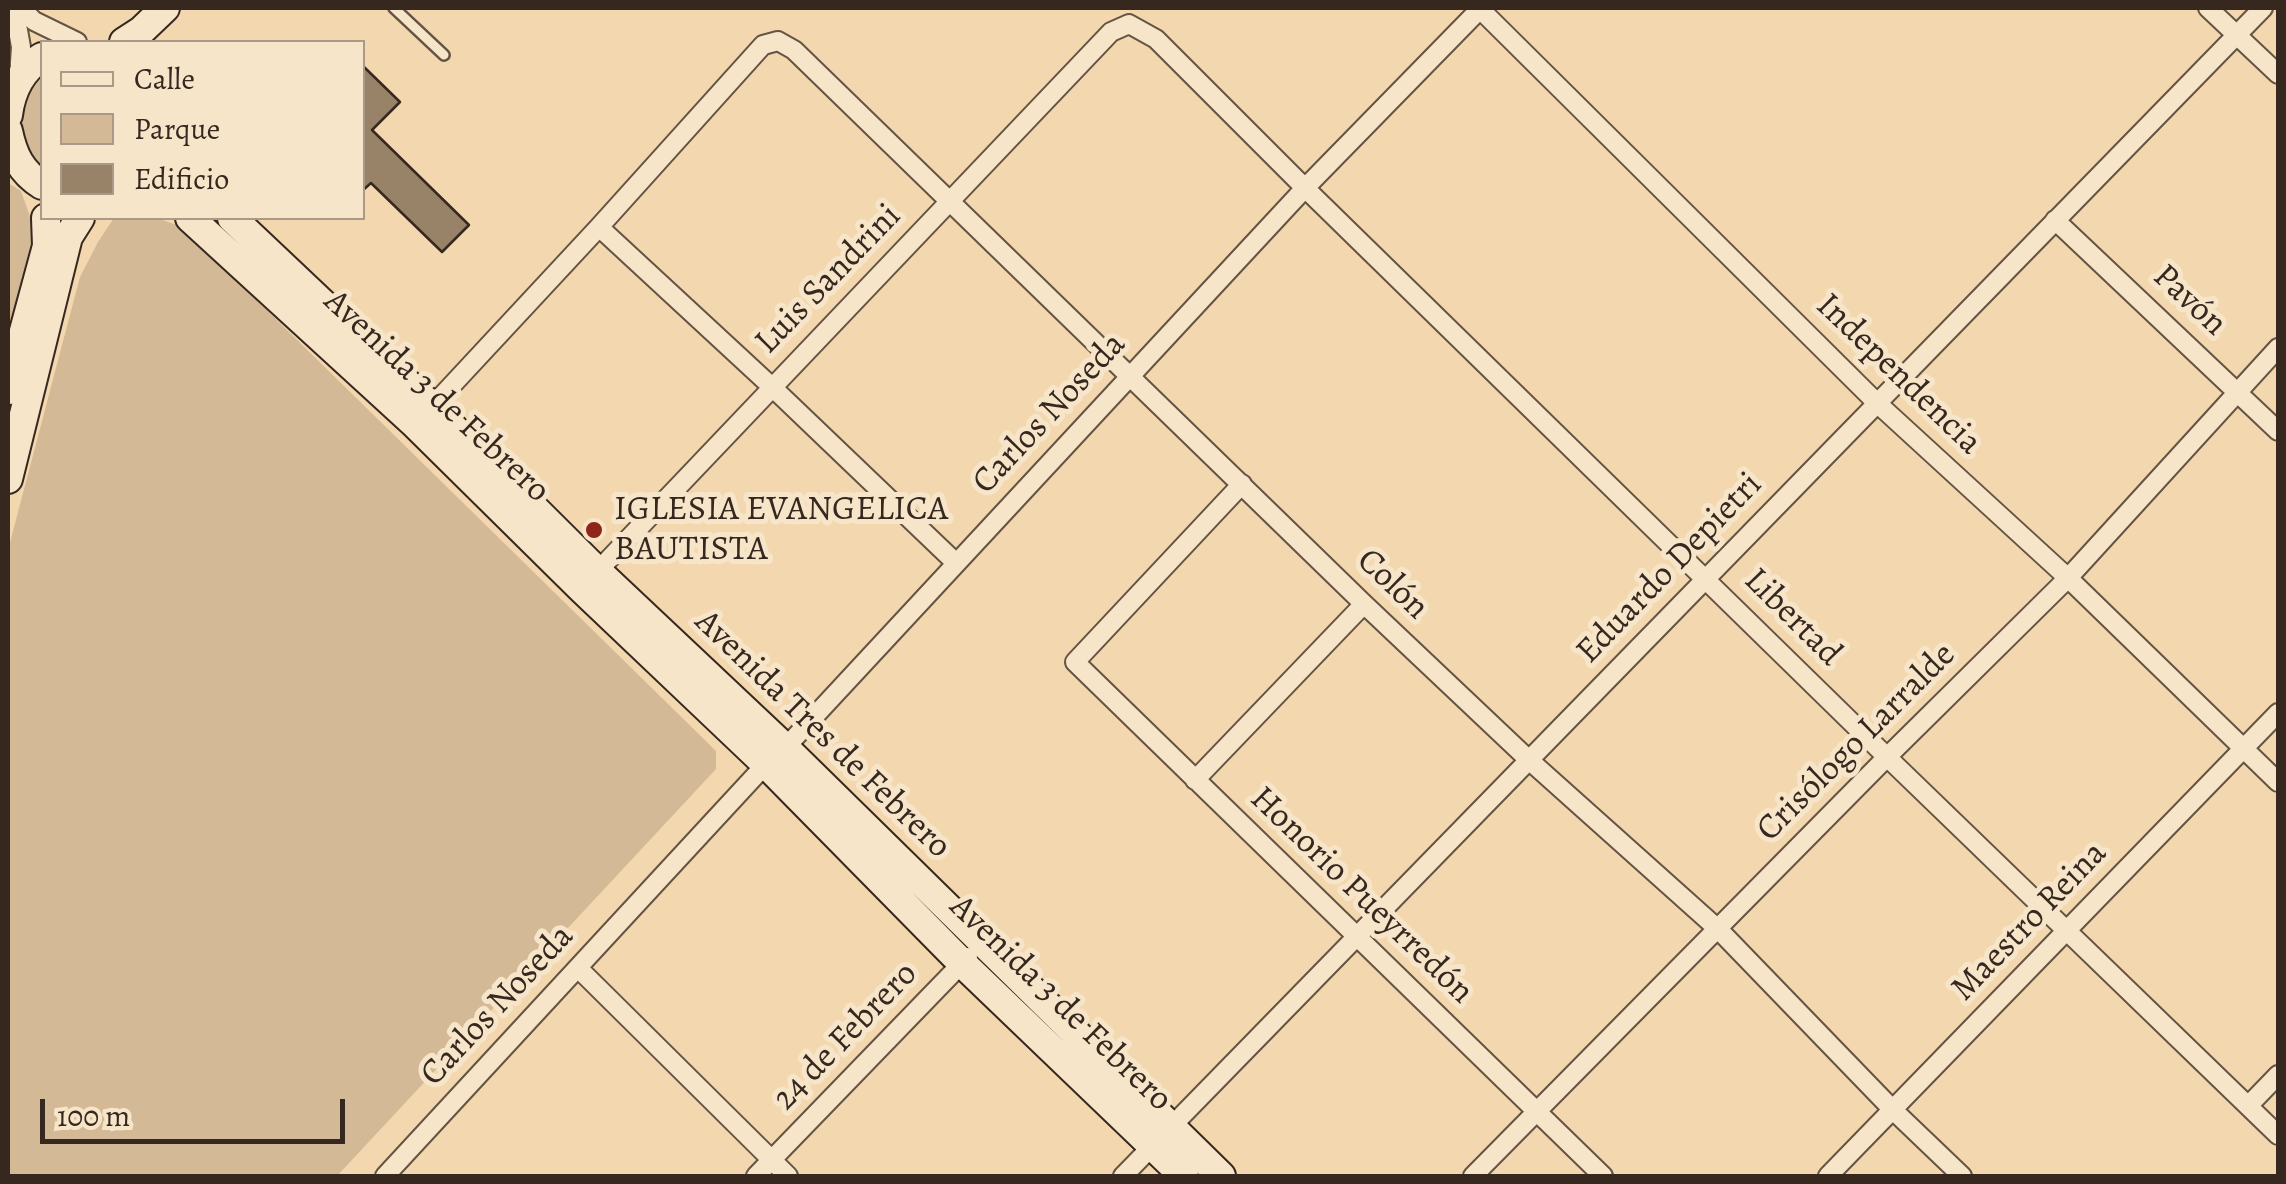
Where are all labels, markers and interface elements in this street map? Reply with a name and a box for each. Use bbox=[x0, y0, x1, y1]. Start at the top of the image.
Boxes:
legend bbox=[40, 40, 365, 220]
text: Calle bbox=[134, 59, 195, 99]
text: Parque bbox=[134, 109, 220, 149]
text: Edificio bbox=[134, 159, 229, 199]
street label: Luis Sandrini bbox=[747, 196, 911, 364]
street label: Pavón bbox=[2143, 256, 2235, 346]
street label: Avenida 3 de Febrero bbox=[314, 282, 558, 512]
street label: Independencia bbox=[1806, 286, 1990, 464]
street label: Carlos Noseda bbox=[965, 325, 1135, 503]
street label: Eduardo Depietri bbox=[1568, 465, 1772, 673]
place label: IGLESIA EVANGELICA BAUTISTA bbox=[614, 489, 948, 571]
marker: IGLESIA EVANGELICA BAUTISTA bbox=[583, 519, 605, 541]
street label: Colón bbox=[1347, 541, 1437, 629]
street label: Libertad bbox=[1734, 560, 1850, 676]
street label: Avenida Tres de Febrero bbox=[685, 602, 959, 868]
street label: Crisólogo Larralde bbox=[1749, 635, 1965, 851]
street label: Honorio Pueyrredón bbox=[1241, 779, 1481, 1013]
street label: Maestro Reina bbox=[1943, 833, 2117, 1011]
street label: Avenida 3 de Febrero bbox=[940, 887, 1180, 1121]
street label: Carlos Noseda bbox=[413, 917, 583, 1095]
street label: 24 de Febrero bbox=[765, 954, 927, 1120]
scale bar bbox=[45, 1079, 350, 1141]
text: 100 m bbox=[57, 1096, 130, 1136]

